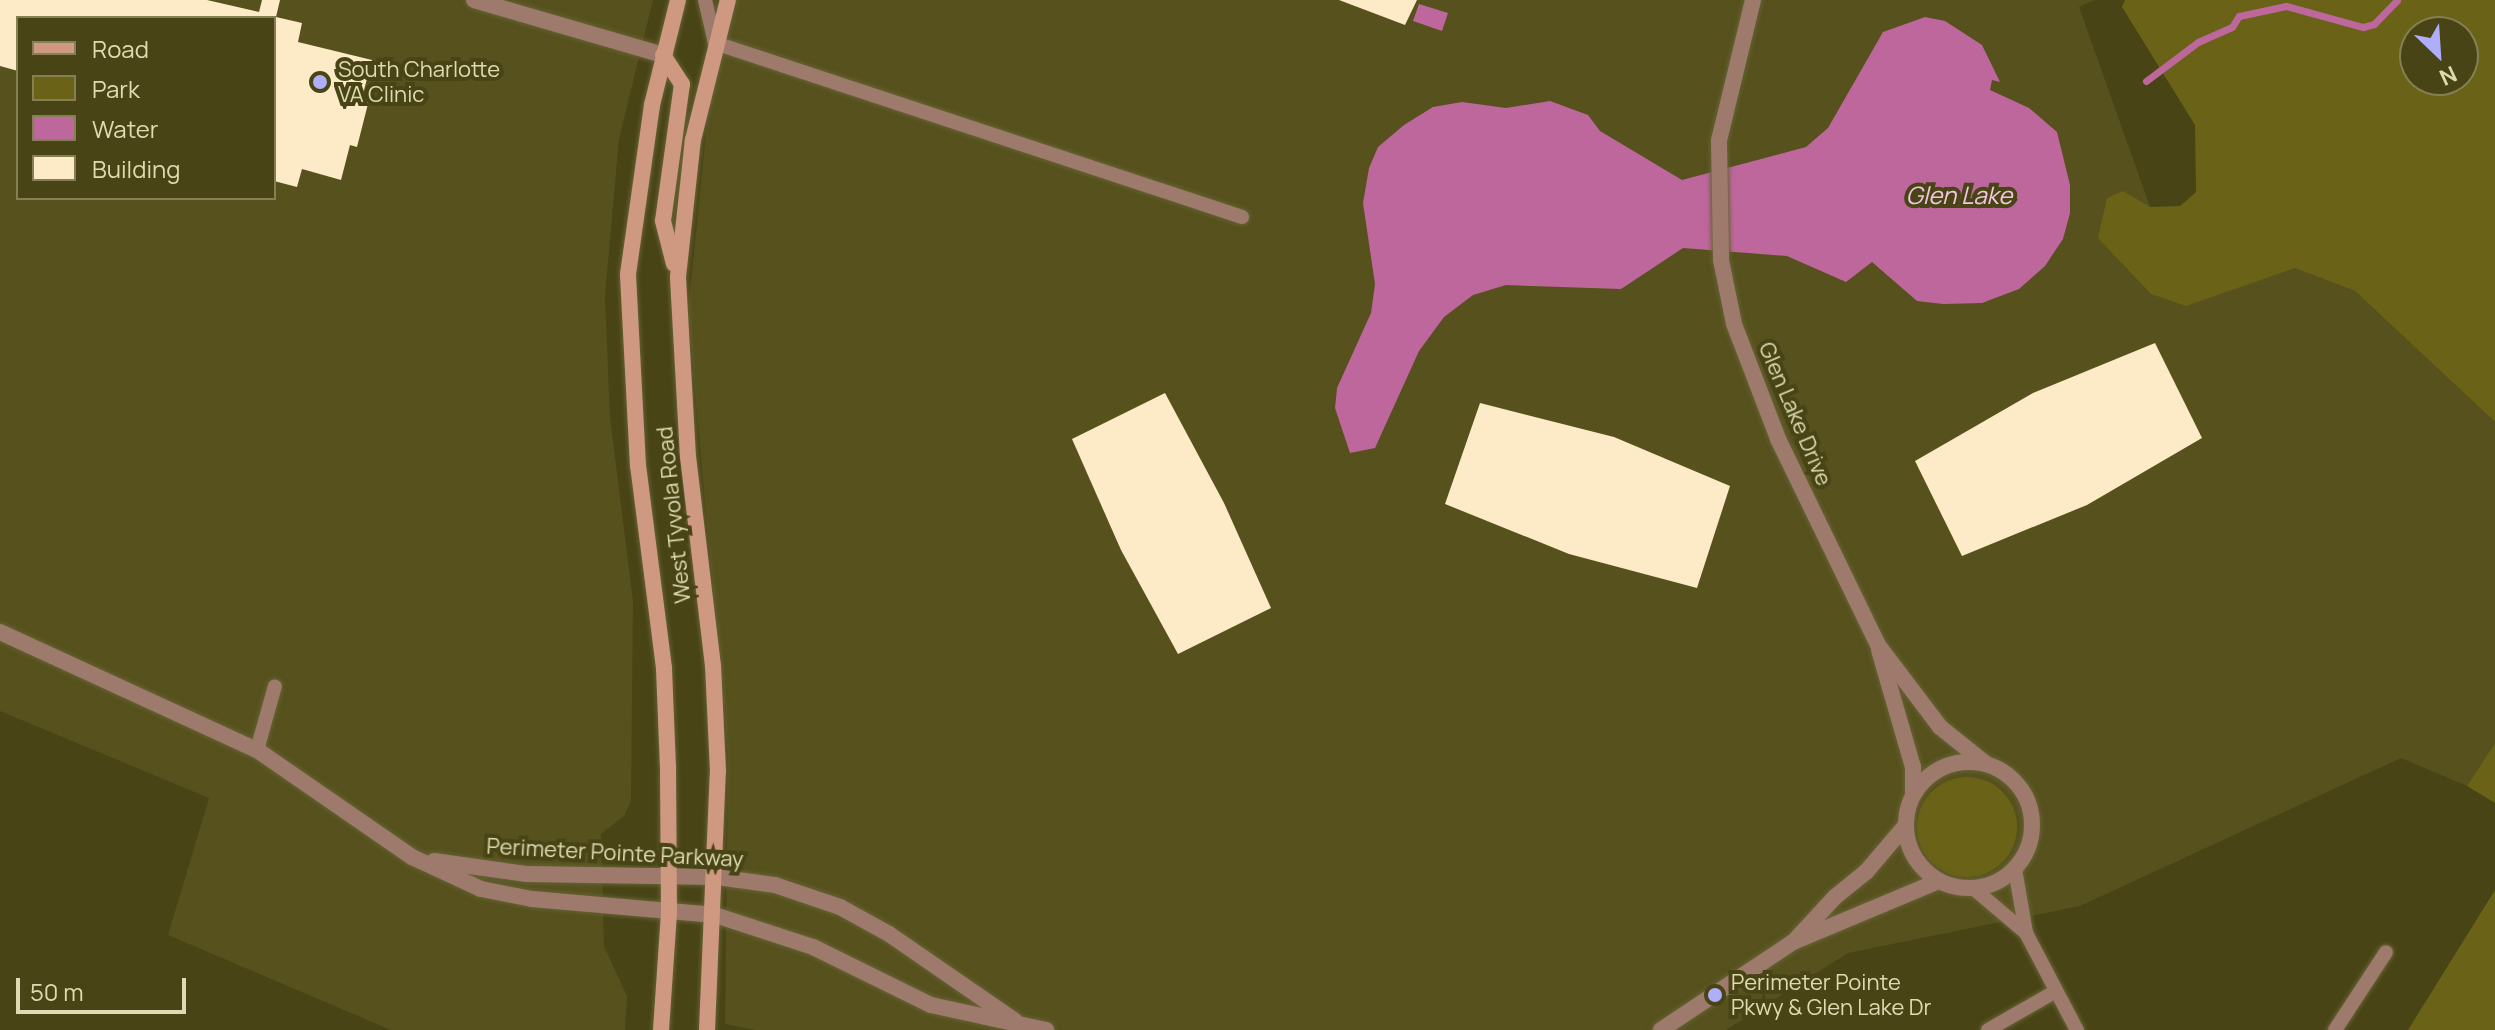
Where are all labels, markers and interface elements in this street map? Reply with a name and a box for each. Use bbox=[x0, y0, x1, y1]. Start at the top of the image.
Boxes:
legend bbox=[16, 16, 276, 200]
north arrow bbox=[2399, 16, 2479, 96]
text: Road bbox=[92, 32, 149, 65]
place label: South Charlotte VA Clinic bbox=[338, 56, 500, 108]
text: N bbox=[2435, 59, 2462, 93]
marker: South Charlotte VA Clinic bbox=[309, 71, 331, 93]
text: Park bbox=[92, 72, 140, 105]
text: Water bbox=[92, 112, 159, 145]
text: Building bbox=[92, 152, 180, 185]
water label: Glen Lake bbox=[1906, 181, 2012, 209]
street label: Glen Lake Drive bbox=[1753, 338, 1837, 490]
street label: West Tyvola Road bbox=[652, 425, 696, 605]
street label: Perimeter Pointe Parkway bbox=[486, 833, 744, 873]
scale bar bbox=[20, 962, 190, 1012]
place label: Perimeter Pointe Pkwy & Glen Lake Dr bbox=[1731, 969, 1931, 1020]
text: 50 m bbox=[30, 975, 84, 1008]
marker: Perimeter Pointe Pkwy & Glen Lake Dr bbox=[1706, 986, 1724, 1004]

